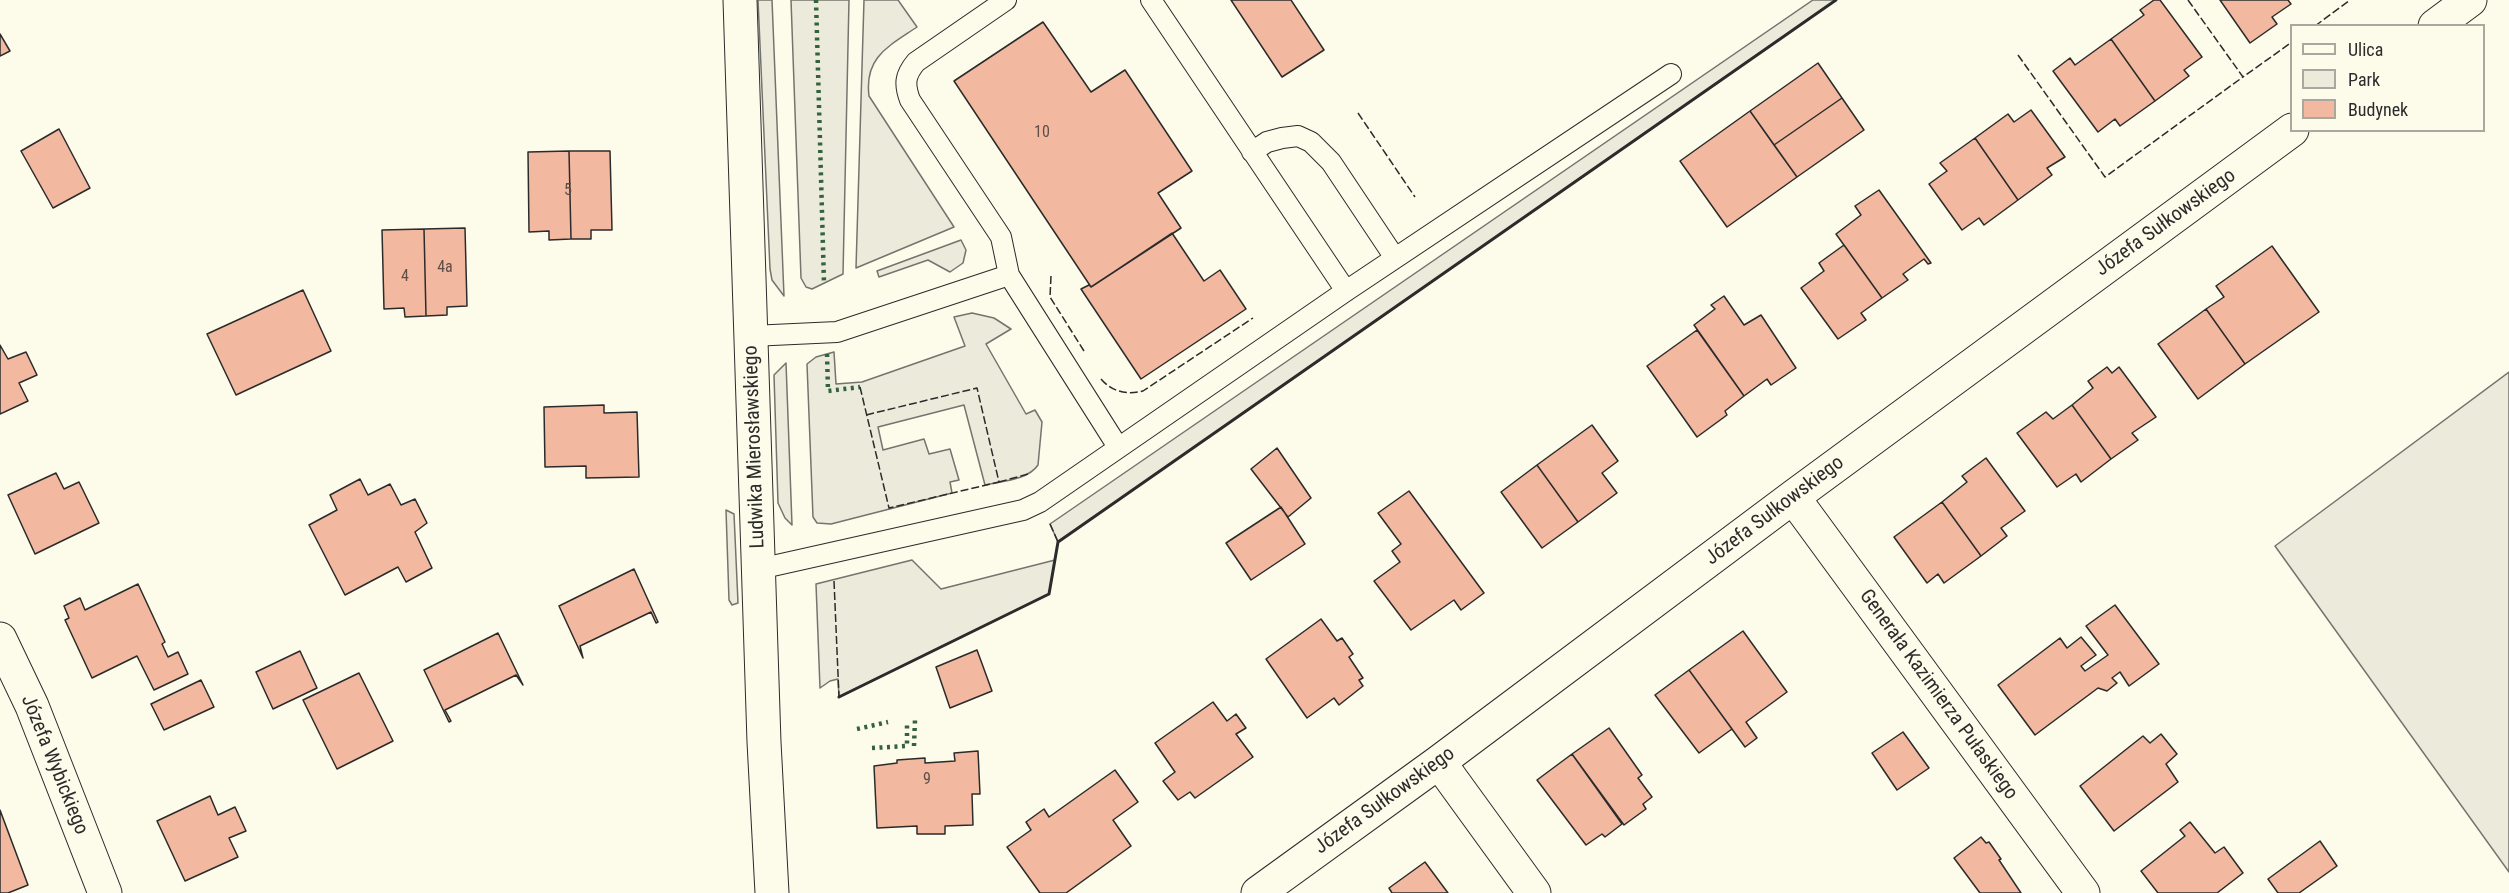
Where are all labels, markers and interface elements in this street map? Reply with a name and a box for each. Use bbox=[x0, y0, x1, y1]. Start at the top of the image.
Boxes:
legend bbox=[2290, 24, 2485, 132]
text: Ulica bbox=[2348, 39, 2383, 60]
text: Park bbox=[2348, 69, 2380, 90]
text: Budynek bbox=[2348, 99, 2408, 120]
house number: 10 bbox=[1034, 123, 1050, 143]
street label: Józefa Sułkowskiego bbox=[2091, 164, 2241, 282]
house number: 5 bbox=[564, 181, 572, 201]
house number: 4a bbox=[437, 258, 453, 278]
house number: 4 bbox=[401, 267, 409, 287]
street label: Ludwika Mierosławskiego bbox=[739, 345, 771, 549]
street label: Józefa Sułkowskiego bbox=[1701, 451, 1849, 571]
street label: Generała Kazimierza Pułaskiego bbox=[1854, 585, 2022, 805]
street label: Józefa Wybickiego bbox=[15, 692, 93, 838]
street label: Józefa Sułkowskiego bbox=[1310, 742, 1460, 860]
house number: 9 bbox=[923, 770, 931, 790]

